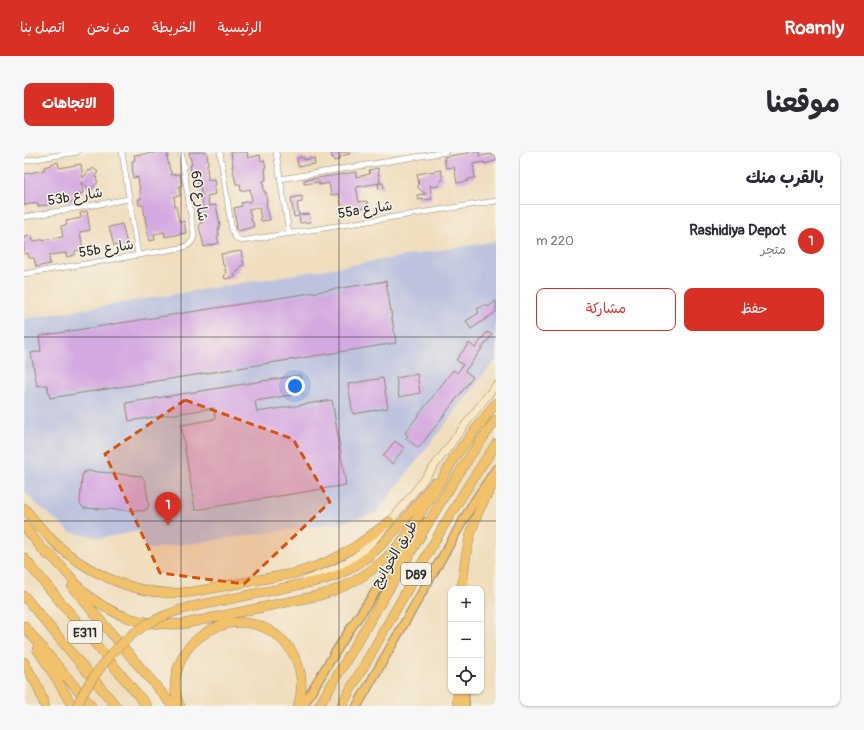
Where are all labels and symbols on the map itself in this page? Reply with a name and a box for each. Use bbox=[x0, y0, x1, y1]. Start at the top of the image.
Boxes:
street label: شارع 60 bbox=[186, 170, 212, 223]
street label: 53b شارع bbox=[46, 184, 104, 210]
street label: 55a شارع bbox=[337, 197, 394, 223]
street label: 55b شارع bbox=[77, 236, 135, 262]
your location bbox=[285, 376, 305, 396]
pin: 1 bbox=[155, 492, 181, 525]
street label: طريق الخوانيج bbox=[368, 517, 422, 592]
road number: D89 bbox=[401, 563, 431, 585]
road number: E311 bbox=[68, 621, 102, 643]

